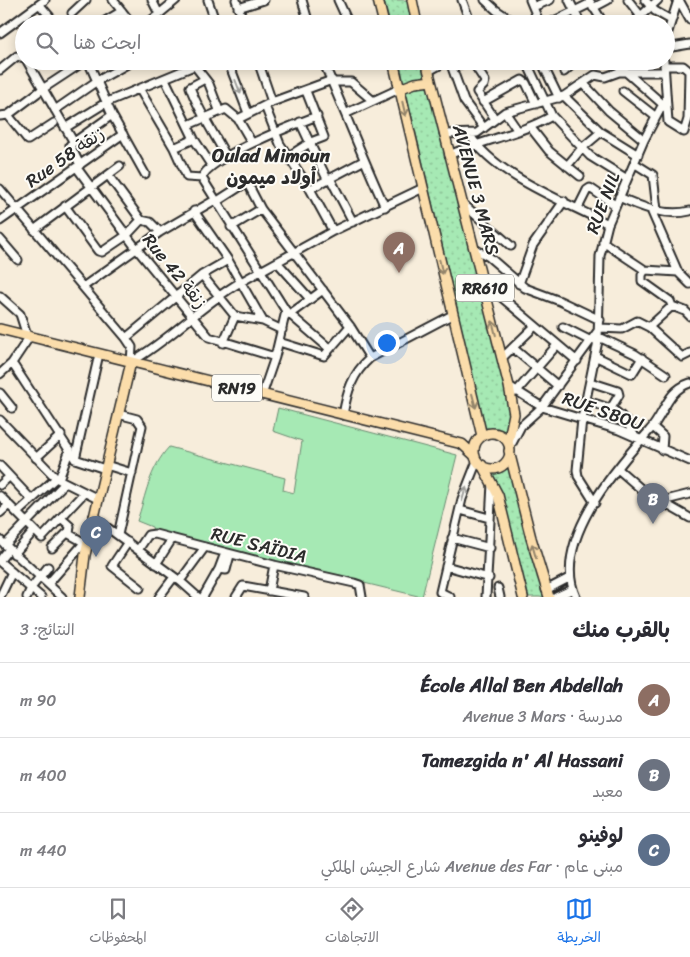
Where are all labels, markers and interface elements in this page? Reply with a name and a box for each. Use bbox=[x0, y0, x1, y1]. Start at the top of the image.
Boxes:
search box bbox=[15, 15, 675, 70]
text: ابحث هنا bbox=[73, 26, 141, 59]
icon: search bbox=[33, 29, 61, 57]
one-way arrow bbox=[234, 79, 243, 94]
one-way arrow bbox=[400, 100, 409, 116]
street label: Rue 58 زنقة bbox=[19, 118, 111, 196]
street label: AVENUE 3 MARS bbox=[443, 120, 509, 259]
district label: Oulad Mimoun أولاد ميمون bbox=[212, 139, 331, 194]
street label: RUE NIL bbox=[577, 167, 630, 239]
street label: Rue 42 زنقة bbox=[134, 226, 216, 316]
pin: A bbox=[383, 232, 415, 273]
one-way arrow bbox=[437, 258, 446, 274]
road number: RR610 bbox=[456, 274, 514, 302]
one-way arrow bbox=[489, 320, 499, 336]
your location bbox=[374, 330, 400, 356]
road number: RN19 bbox=[212, 374, 262, 402]
street label: RUE SBOU bbox=[558, 382, 649, 440]
one-way arrow bbox=[469, 393, 479, 409]
pin: B bbox=[637, 483, 669, 524]
one-way arrow bbox=[459, 486, 469, 502]
pin: C bbox=[80, 516, 112, 557]
street label: RUE SAÏDIA bbox=[208, 518, 310, 572]
one-way arrow bbox=[529, 543, 539, 559]
text: بالقرب منك bbox=[572, 611, 670, 649]
text: النتائج: 3 bbox=[20, 615, 75, 644]
text: École Allal Ben Abdellah bbox=[420, 669, 623, 702]
text: 90 m bbox=[20, 686, 56, 715]
text: A bbox=[649, 686, 659, 715]
text: مدرسة · Avenue 3 Mars bbox=[463, 702, 623, 731]
text: Tamezgida n' Al Hassani bbox=[421, 744, 623, 777]
text: 400 m bbox=[20, 761, 67, 790]
text: B bbox=[649, 761, 659, 790]
text: معبد bbox=[592, 777, 623, 806]
text: لوفينو bbox=[579, 819, 623, 852]
text: 440 m bbox=[20, 836, 67, 865]
text: C bbox=[649, 836, 659, 865]
text: مبنى عام · Avenue des Far شارع الجيش الملكي bbox=[321, 852, 623, 881]
tab: المحفوظات bbox=[89, 895, 147, 950]
tab: الاتجاهات bbox=[325, 895, 379, 950]
tab: الخريطة bbox=[557, 895, 601, 950]

